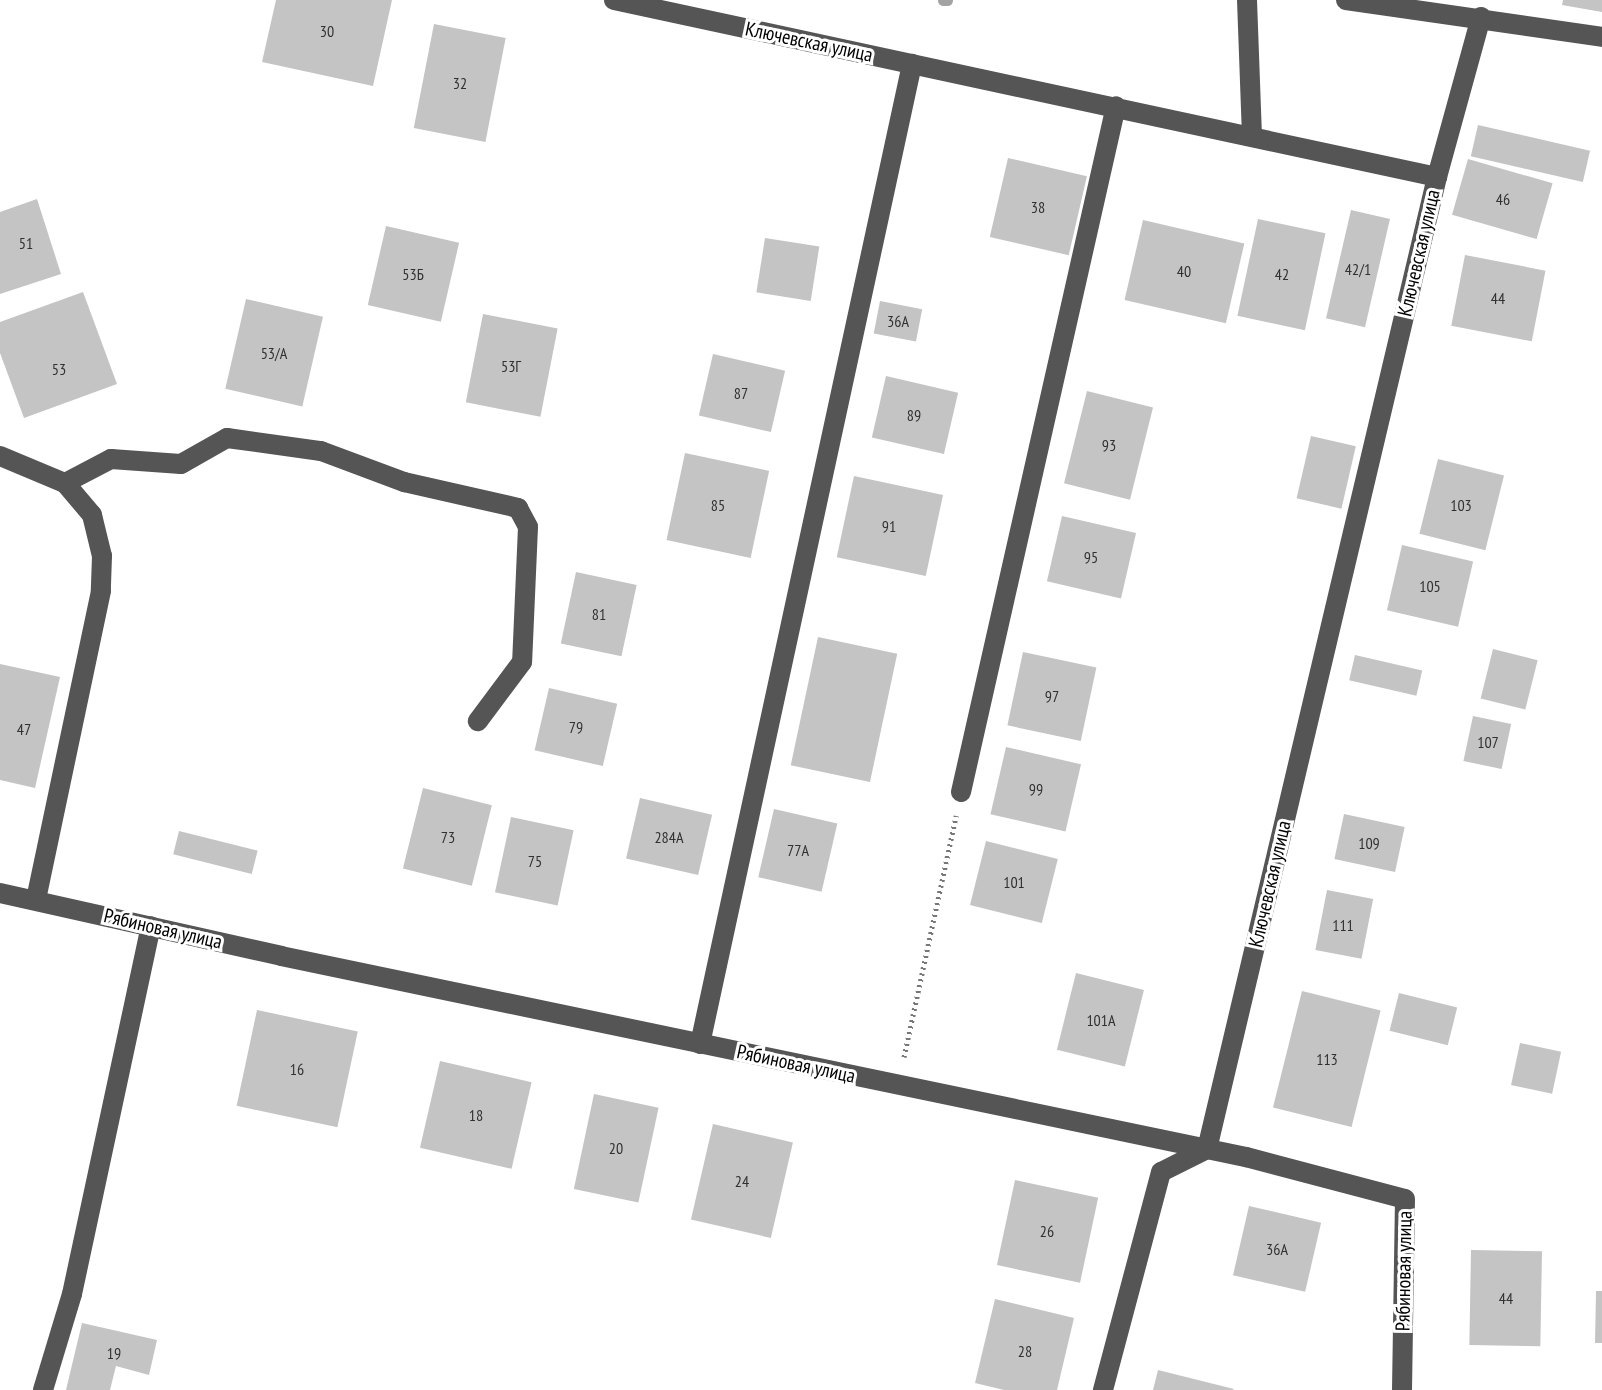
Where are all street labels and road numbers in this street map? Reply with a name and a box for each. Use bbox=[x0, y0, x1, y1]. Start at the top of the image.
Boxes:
street label: Ключевская улица bbox=[743, 17, 875, 67]
street label: Ключевская улица bbox=[1393, 187, 1445, 319]
street label: Ключевская улица bbox=[1244, 818, 1296, 950]
street label: Рябиновая улица bbox=[102, 904, 224, 954]
street label: Рябиновая улица bbox=[735, 1040, 857, 1088]
street label: Рябиновая улица bbox=[1391, 1211, 1417, 1331]

